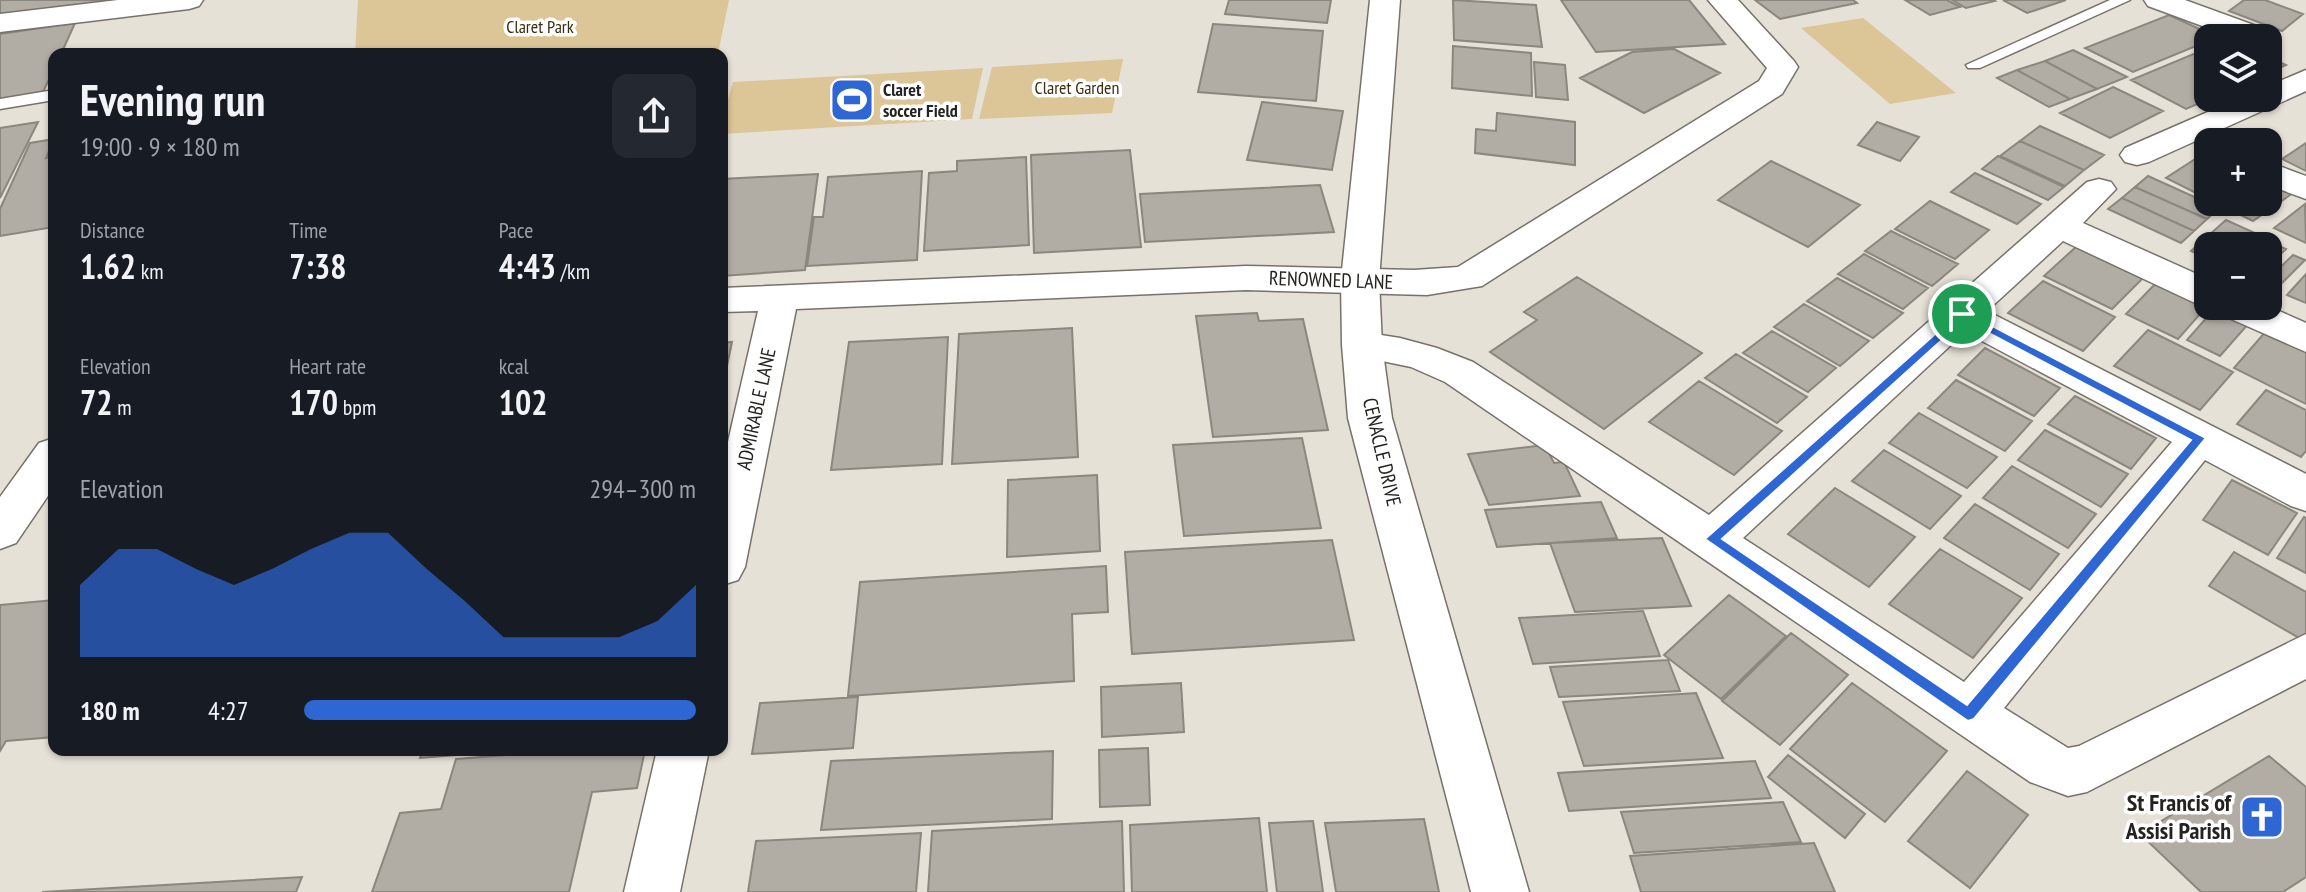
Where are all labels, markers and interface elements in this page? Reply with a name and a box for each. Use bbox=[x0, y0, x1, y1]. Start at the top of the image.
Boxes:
park label: Claret Park bbox=[506, 15, 574, 38]
map controls bbox=[2194, 24, 2282, 320]
button: layers bbox=[2194, 24, 2282, 112]
text: Evening run bbox=[80, 71, 265, 128]
button: share bbox=[612, 74, 696, 158]
sports icon: Claret soccer Field bbox=[828, 76, 876, 124]
park label: Claret Garden bbox=[1035, 76, 1119, 99]
place label: Claret soccer Field bbox=[883, 78, 958, 122]
button: + bbox=[2194, 128, 2282, 216]
text: 19:00 · 9 × 180 m bbox=[80, 130, 240, 163]
text: Distance bbox=[80, 216, 145, 244]
text: Time bbox=[289, 216, 327, 244]
text: Pace bbox=[499, 216, 533, 244]
button: − bbox=[2194, 232, 2282, 320]
text: 1.62 bbox=[80, 244, 136, 288]
text: 7:38 bbox=[289, 244, 347, 288]
text: 4:43 bbox=[499, 244, 556, 288]
text: km bbox=[136, 257, 164, 285]
text: /km bbox=[556, 257, 590, 285]
street label: RENOWNED LANE bbox=[1268, 265, 1394, 295]
pin bbox=[1928, 280, 1996, 348]
icon: arrive bbox=[1940, 292, 1984, 336]
street label: ADMIRABLE LANE bbox=[730, 346, 782, 472]
text: Elevation bbox=[80, 352, 151, 380]
text: Heart rate bbox=[289, 352, 366, 380]
text: kcal bbox=[499, 352, 529, 380]
text: 72 bbox=[80, 380, 113, 424]
text: 170 bbox=[289, 380, 338, 424]
text: 102 bbox=[499, 380, 547, 424]
text: m bbox=[113, 393, 132, 421]
text: bpm bbox=[338, 393, 376, 421]
street label: CENACLE DRIVE bbox=[1357, 395, 1407, 509]
text: Elevation bbox=[80, 472, 163, 505]
text: 294–300 m bbox=[590, 472, 696, 505]
text: 180 m bbox=[80, 694, 140, 727]
text: 4:27 bbox=[208, 694, 248, 727]
place label: St Francis of Assisi Parish bbox=[2125, 787, 2233, 846]
church icon: St Francis of Assisi Parish bbox=[2238, 793, 2286, 841]

